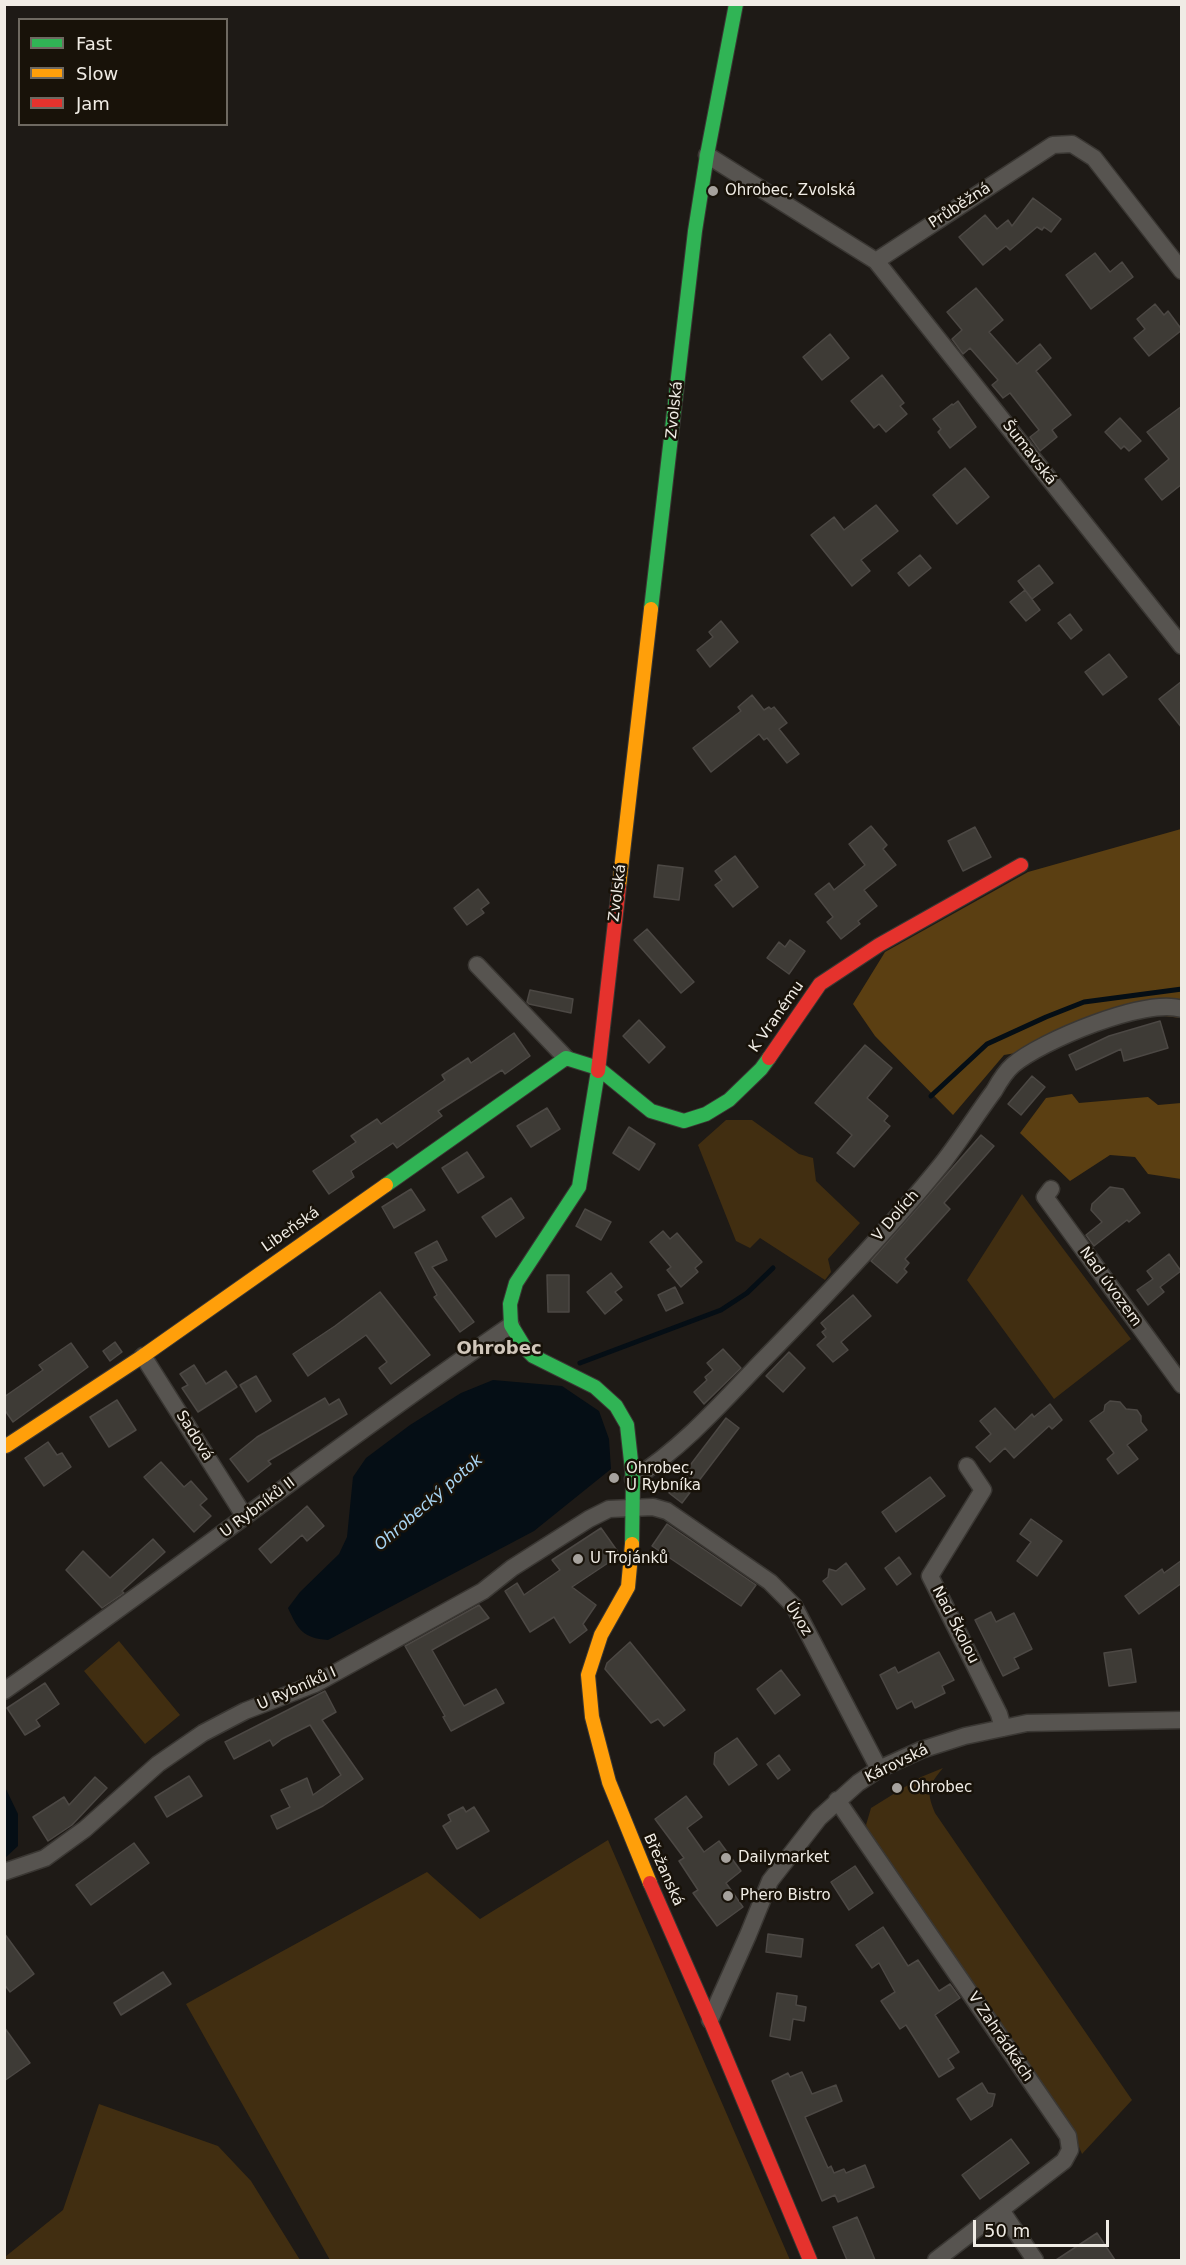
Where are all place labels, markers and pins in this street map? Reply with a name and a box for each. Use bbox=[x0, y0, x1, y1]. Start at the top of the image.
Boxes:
place label: Ohrobec, Zvolská bbox=[725, 182, 856, 200]
marker: Ohrobec, Zvolská bbox=[706, 184, 720, 198]
place label: Ohrobec, U Rybníka bbox=[626, 1460, 701, 1495]
marker: Ohrobec, U Rybníka bbox=[607, 1471, 621, 1485]
place label: U Trojánků bbox=[590, 1550, 668, 1568]
marker: U Trojánků bbox=[571, 1552, 585, 1566]
place label: Ohrobec bbox=[909, 1779, 972, 1797]
marker: Ohrobec bbox=[890, 1781, 904, 1795]
place label: Dailymarket bbox=[738, 1849, 829, 1867]
marker: Dailymarket bbox=[719, 1851, 733, 1865]
place label: Phero Bistro bbox=[740, 1887, 831, 1905]
marker: Phero Bistro bbox=[721, 1889, 735, 1903]

